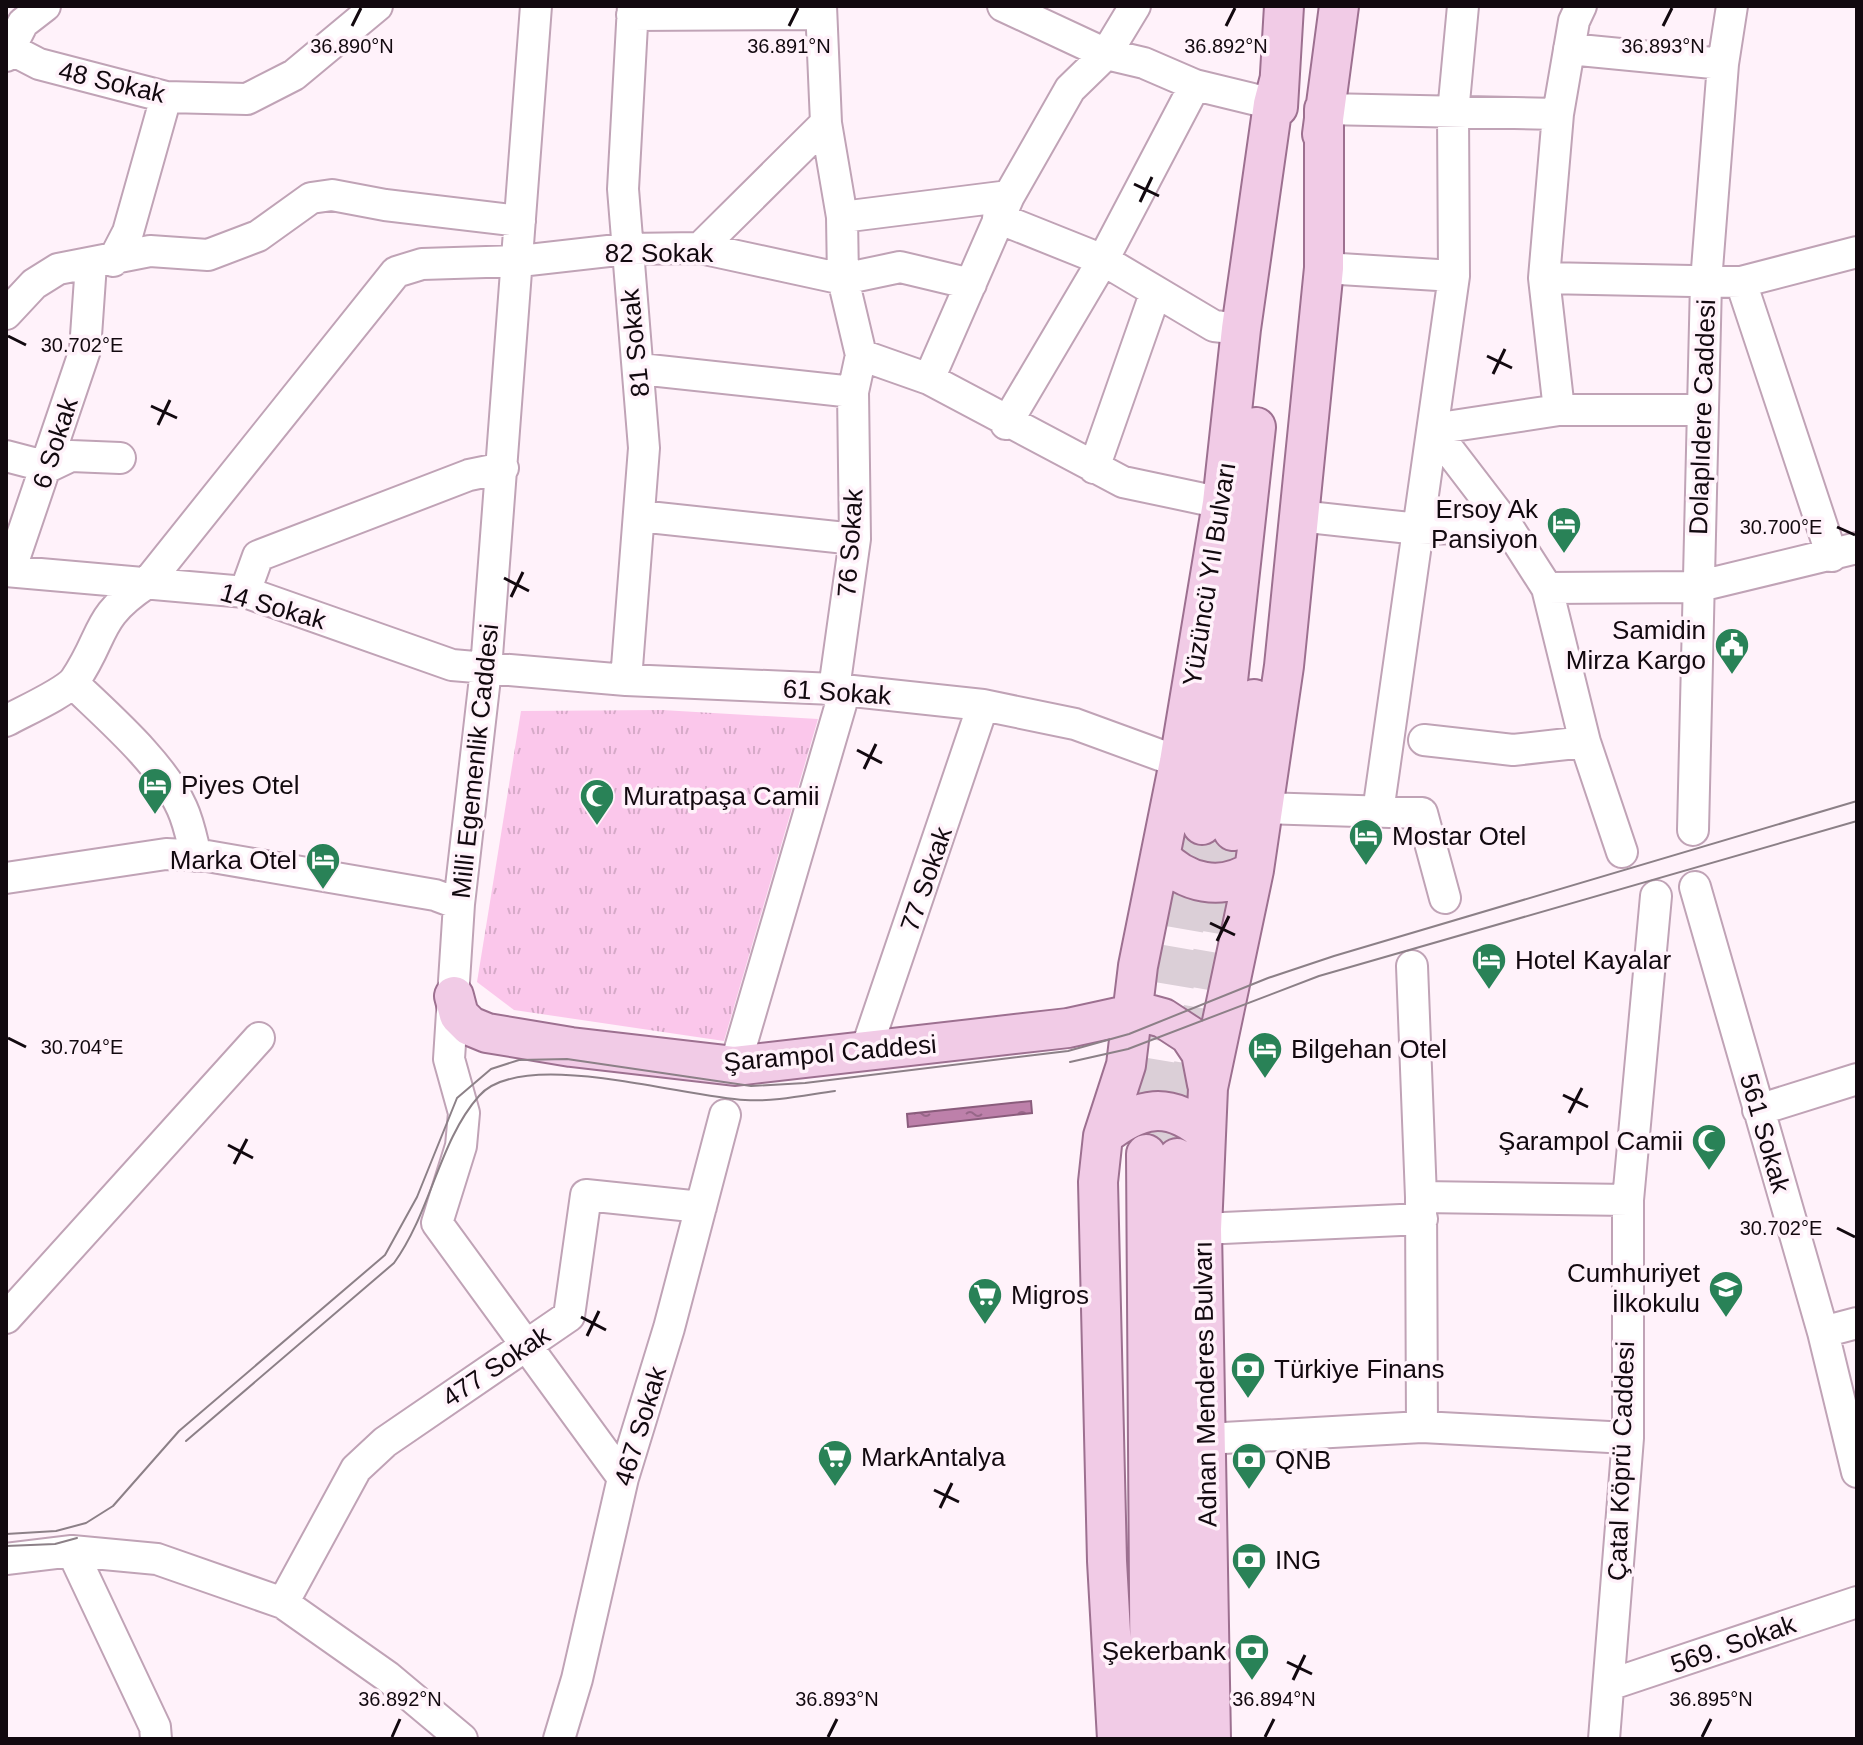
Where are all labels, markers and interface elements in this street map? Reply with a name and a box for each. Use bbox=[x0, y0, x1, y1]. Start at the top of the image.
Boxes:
text: 36.890°N bbox=[310, 35, 394, 57]
text: 36.891°N bbox=[747, 35, 831, 57]
text: 36.892°N bbox=[1184, 35, 1268, 57]
text: 36.893°N bbox=[1621, 35, 1705, 57]
street label: 48 Sokak bbox=[56, 55, 169, 109]
street label: 82 Sokak bbox=[605, 238, 714, 268]
street label: 81 Sokak bbox=[614, 287, 656, 398]
street label: Dolaplıdere Caddesi bbox=[1683, 299, 1721, 535]
text: 30.702°E bbox=[41, 334, 123, 356]
street label: 6 Sokak bbox=[26, 393, 84, 492]
street label: Yüzüncü Yıl Bulvarı bbox=[1176, 460, 1242, 688]
street label: 76 Sokak bbox=[831, 487, 869, 598]
place label: Ersoy Ak Pansiyon bbox=[1431, 494, 1539, 554]
hotel icon: Ersoy Ak Pansiyon bbox=[1545, 505, 1583, 555]
text: 30.700°E bbox=[1740, 516, 1822, 538]
street label: 14 Sokak bbox=[217, 577, 330, 636]
place label: Samidin Mirza Kargo bbox=[1566, 615, 1706, 675]
street label: Milli Egemenlik Caddesi bbox=[446, 622, 504, 900]
public building icon: Samidin Mirza Kargo bbox=[1713, 626, 1751, 676]
street label: 61 Sokak bbox=[782, 673, 893, 711]
hotel icon: Piyes Otel bbox=[136, 766, 174, 816]
place label: Piyes Otel bbox=[181, 770, 300, 800]
mosque icon: Muratpaşa Camii bbox=[578, 777, 616, 827]
place label: Muratpaşa Camii bbox=[623, 781, 820, 811]
hotel icon: Mostar Otel bbox=[1347, 817, 1385, 867]
place label: Mostar Otel bbox=[1392, 821, 1526, 851]
street label: 77 Sokak bbox=[894, 822, 958, 935]
hotel icon: Marka Otel bbox=[304, 841, 342, 891]
place label: Marka Otel bbox=[170, 845, 297, 875]
hotel icon: Hotel Kayalar bbox=[1470, 941, 1508, 991]
place label: Hotel Kayalar bbox=[1515, 945, 1671, 975]
street label: Şarampol Caddesi bbox=[722, 1029, 938, 1077]
hotel icon: Bilgehan Otel bbox=[1246, 1030, 1284, 1080]
place label: Bilgehan Otel bbox=[1291, 1034, 1447, 1064]
text: 30.704°E bbox=[41, 1036, 123, 1058]
street label: 561 Sokak bbox=[1734, 1070, 1797, 1197]
mosque icon: Şarampol Camii bbox=[1690, 1122, 1728, 1172]
place label: Şarampol Camii bbox=[1498, 1126, 1683, 1156]
text: 30.702°E bbox=[1740, 1217, 1822, 1239]
street label: Adnan Menderes Bulvarı bbox=[1188, 1241, 1222, 1527]
place label: Cumhuriyet İlkokulu bbox=[1567, 1258, 1701, 1318]
school or university icon: Cumhuriyet İlkokulu bbox=[1707, 1269, 1745, 1319]
supermarket icon: Migros bbox=[966, 1276, 1004, 1326]
place label: Migros bbox=[1011, 1280, 1089, 1310]
street label: 477 Sokak bbox=[437, 1319, 556, 1413]
street label: Çatal Köprü Caddesi bbox=[1602, 1341, 1640, 1581]
bank icon: Türkiye Finans bbox=[1229, 1350, 1267, 1400]
place label: Türkiye Finans bbox=[1274, 1354, 1445, 1384]
street label: 467 Sokak bbox=[608, 1362, 673, 1489]
supermarket icon: MarkAntalya bbox=[816, 1438, 854, 1488]
bank icon: QNB bbox=[1230, 1441, 1268, 1491]
place label: MarkAntalya bbox=[861, 1442, 1006, 1472]
place label: QNB bbox=[1275, 1445, 1331, 1475]
bank icon: ING bbox=[1230, 1541, 1268, 1591]
place label: ING bbox=[1275, 1545, 1321, 1575]
street label: 569. Sokak bbox=[1667, 1608, 1800, 1679]
bank icon: Şekerbank bbox=[1233, 1632, 1271, 1682]
place label: Şekerbank bbox=[1102, 1636, 1227, 1666]
text: 36.892°N bbox=[358, 1688, 442, 1710]
text: 36.893°N bbox=[795, 1688, 879, 1710]
text: 36.894°N bbox=[1232, 1688, 1316, 1710]
text: 36.895°N bbox=[1669, 1688, 1753, 1710]

